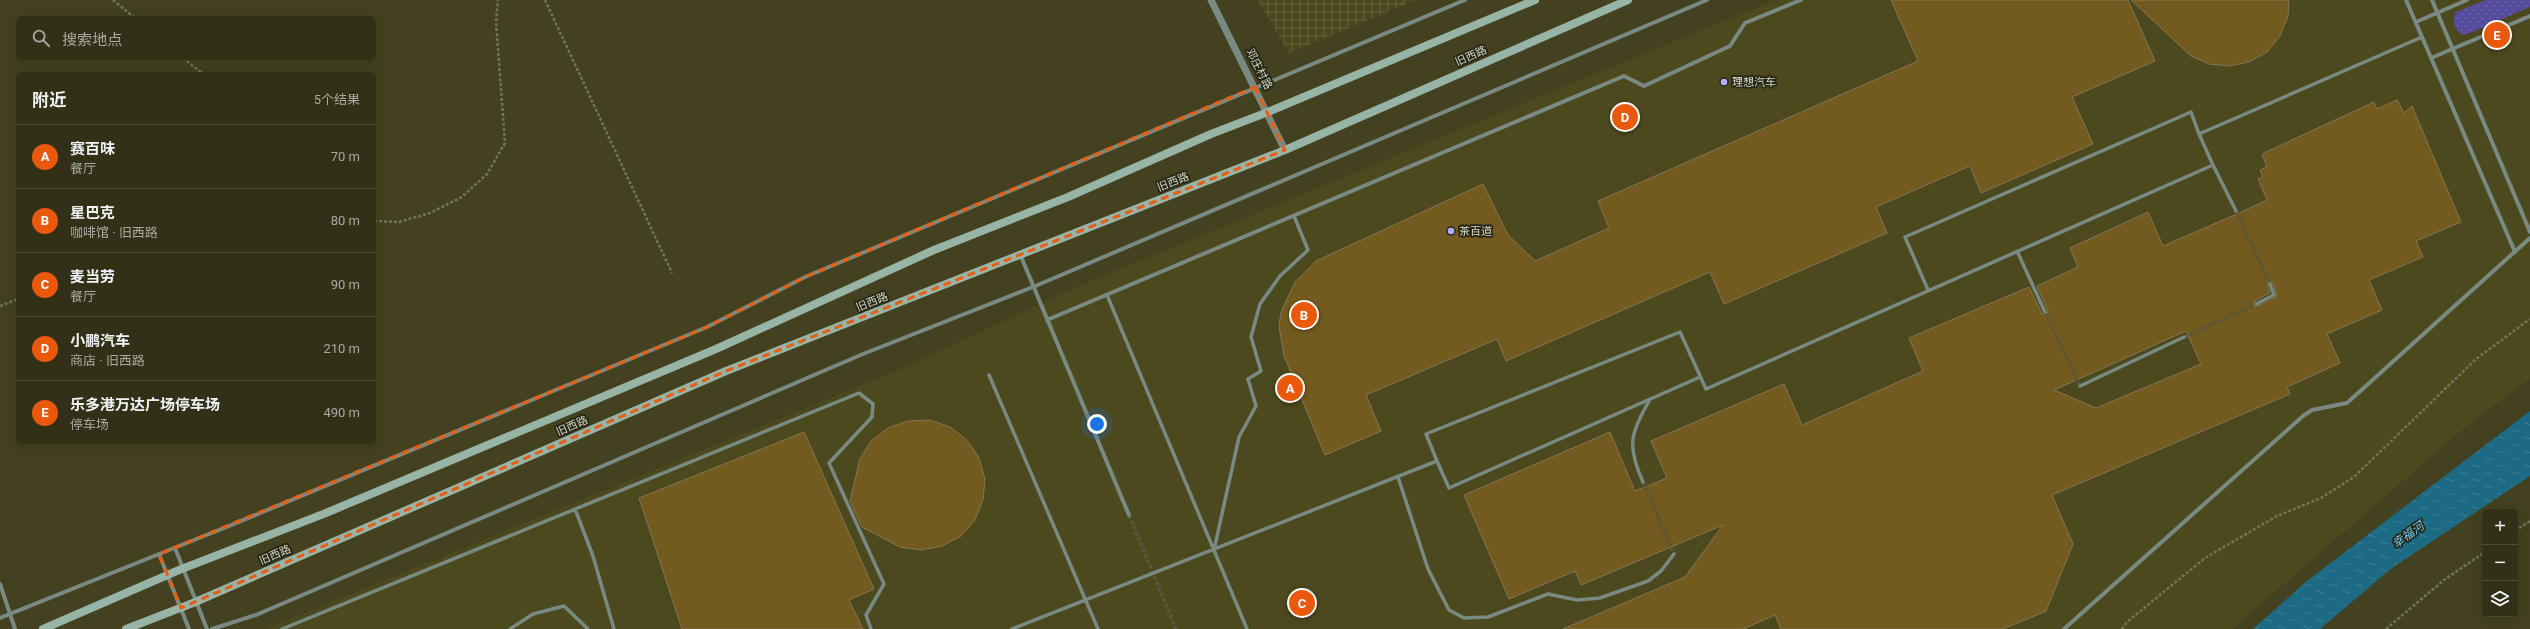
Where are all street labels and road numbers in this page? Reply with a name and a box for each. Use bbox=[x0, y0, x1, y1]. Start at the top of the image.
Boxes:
street label: 旧西路 bbox=[1453, 43, 1489, 69]
street label: 邓庄村路 bbox=[1243, 46, 1275, 92]
street label: 旧西路 bbox=[1155, 170, 1191, 194]
street label: 旧西路 bbox=[854, 290, 890, 314]
street label: 旧西路 bbox=[554, 414, 590, 438]
street label: 旧西路 bbox=[257, 543, 293, 567]

